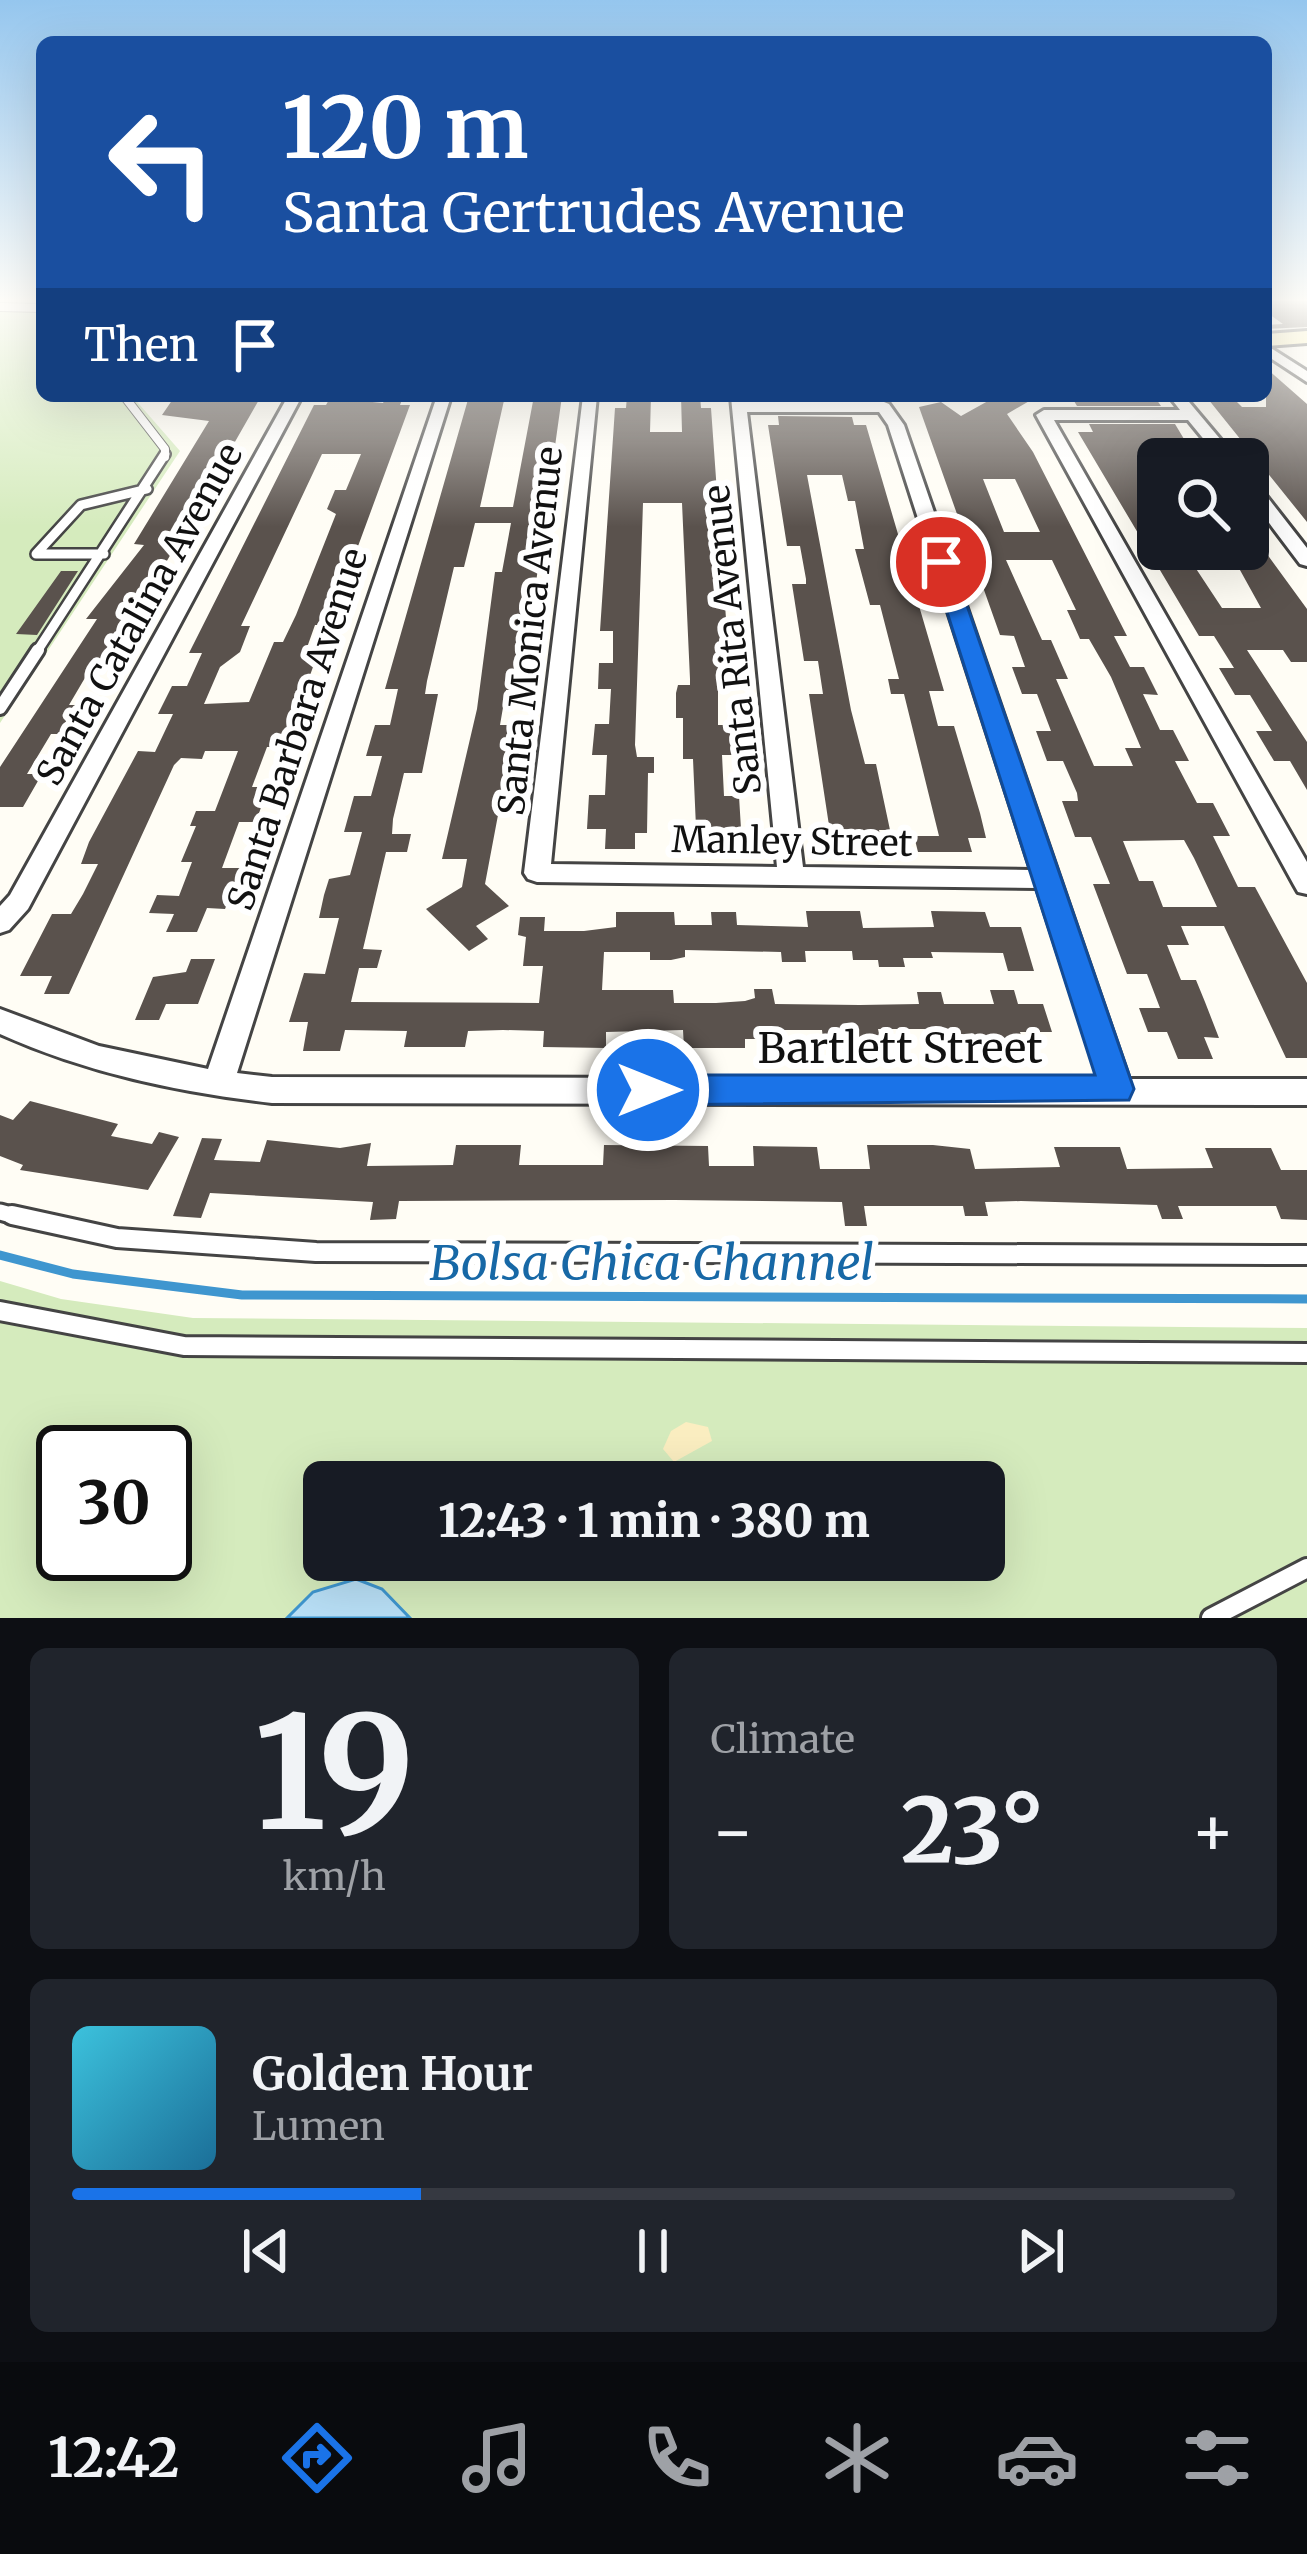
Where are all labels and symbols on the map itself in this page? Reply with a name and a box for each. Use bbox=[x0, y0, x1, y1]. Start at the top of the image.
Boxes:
street label: Santa Catalina Avenue bbox=[27, 435, 252, 793]
street label: Santa Monica Avenue bbox=[489, 444, 572, 818]
street label: Santa Rita Avenue bbox=[694, 483, 771, 797]
pin bbox=[890, 511, 992, 613]
street label: Santa Barbara Avenue bbox=[218, 542, 377, 916]
street label: Manley Street bbox=[671, 817, 913, 866]
street label: Bartlett Street bbox=[757, 1022, 1043, 1074]
position arrow bbox=[585, 1027, 711, 1153]
water label: Bolsa Chica Channel bbox=[430, 1233, 874, 1293]
speed limit sign: 30 bbox=[36, 1425, 192, 1581]

